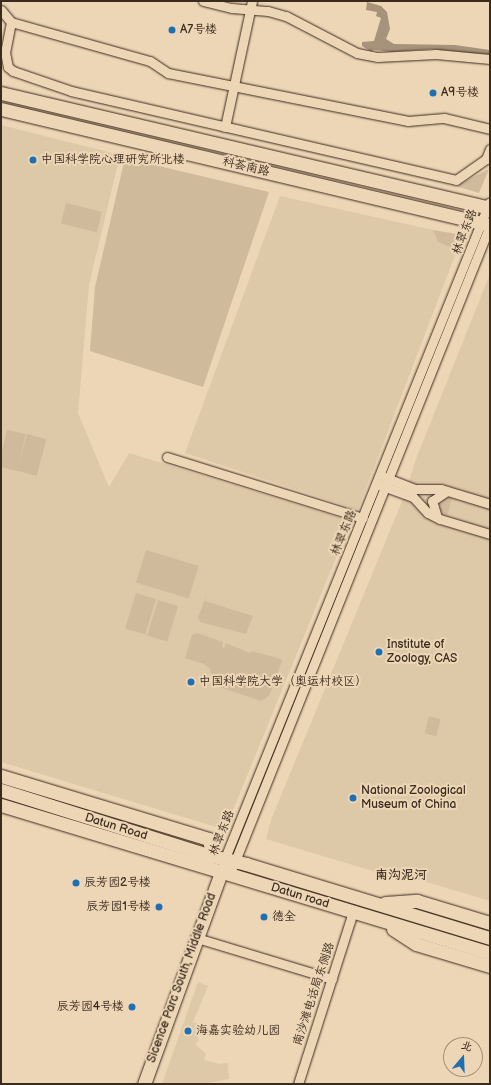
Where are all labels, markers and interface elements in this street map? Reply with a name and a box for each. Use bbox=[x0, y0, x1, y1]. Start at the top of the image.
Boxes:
place label: A7号楼 bbox=[180, 23, 217, 37]
marker: A7号楼 bbox=[167, 25, 177, 35]
place label: A9号楼 bbox=[441, 86, 479, 100]
marker: A9号楼 bbox=[428, 88, 438, 98]
place label: 中国科学院心理研究所北楼 bbox=[41, 153, 185, 167]
marker: 中国科学院心理研究所北楼 bbox=[28, 155, 38, 165]
street label: 科荟南路 bbox=[221, 155, 271, 179]
street label: 林翠东路 bbox=[450, 207, 480, 257]
street label: 林翠东路 bbox=[328, 508, 360, 558]
place label: Institute of Zoology, CAS bbox=[387, 638, 457, 666]
marker: Institute of Zoology, CAS bbox=[374, 647, 384, 657]
place label: 中国科学院大学（奥运村校区） bbox=[199, 675, 367, 689]
marker: 中国科学院大学（奥运村校区） bbox=[186, 677, 196, 687]
place label: National Zoological Museum of China bbox=[361, 784, 466, 812]
marker: National Zoological Museum of China bbox=[348, 793, 358, 803]
street label: 林翠东路 bbox=[206, 808, 238, 858]
street label: Datun Road bbox=[83, 811, 149, 843]
district label: 南沟泥河 bbox=[375, 867, 427, 883]
place label: 辰芳园2号楼 bbox=[84, 876, 151, 890]
marker: 辰芳园2号楼 bbox=[71, 878, 81, 888]
street label: Datun road bbox=[269, 880, 331, 912]
street label: Sicence Parc South, Middle Road bbox=[144, 891, 220, 1065]
place label: 辰芳园1号楼 bbox=[86, 900, 151, 914]
marker: 辰芳园1号楼 bbox=[154, 902, 164, 912]
place label: 德全 bbox=[272, 910, 296, 924]
marker: 德全 bbox=[259, 912, 269, 922]
street label: 南沙滩电话局东侧路 bbox=[290, 940, 338, 1048]
place label: 辰芳园4号楼 bbox=[57, 1000, 124, 1014]
marker: 辰芳园4号楼 bbox=[127, 1002, 137, 1012]
place label: 海嘉实验幼儿园 bbox=[196, 1024, 280, 1038]
marker: 海嘉实验幼儿园 bbox=[183, 1026, 193, 1036]
north arrow bbox=[443, 1037, 483, 1077]
text: 北 bbox=[459, 1038, 474, 1054]

